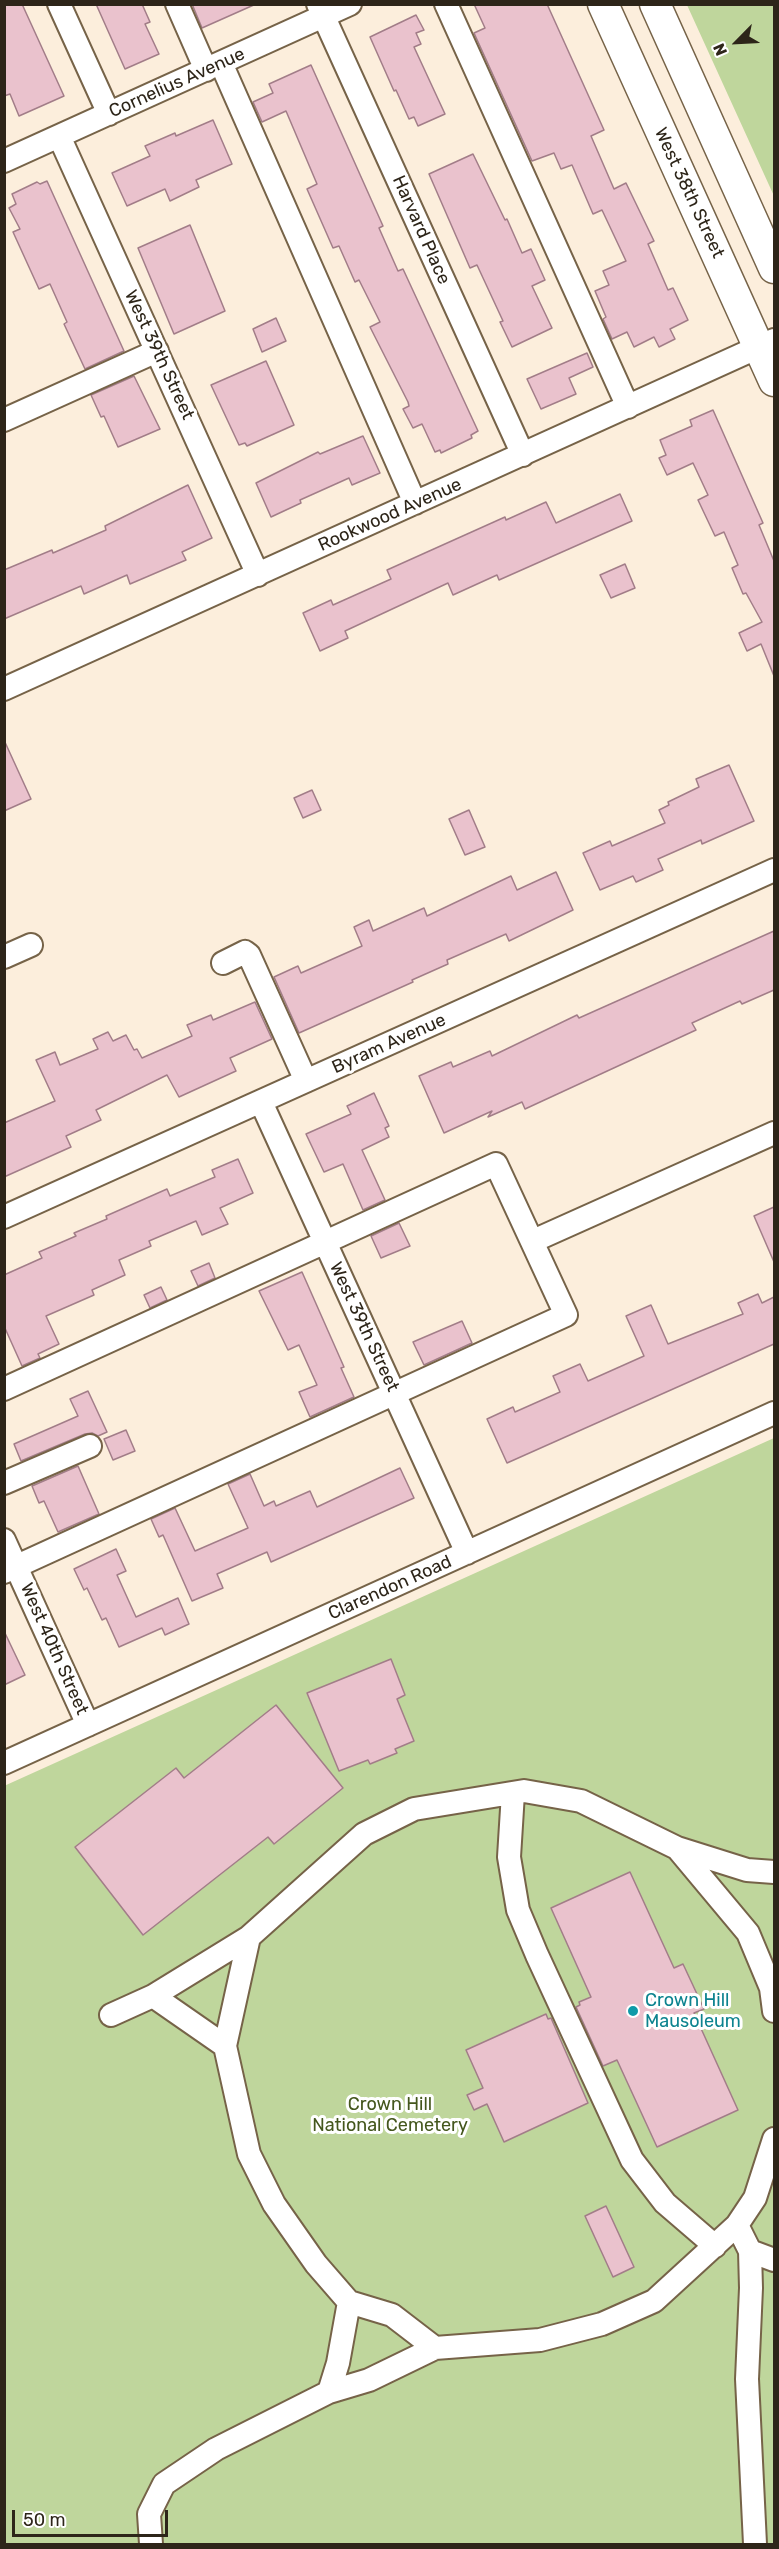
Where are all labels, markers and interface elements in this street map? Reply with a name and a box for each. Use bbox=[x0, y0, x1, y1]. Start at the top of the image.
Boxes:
north arrow bbox=[707, 12, 767, 72]
text: N bbox=[709, 40, 731, 59]
street label: Cornelius Avenue bbox=[106, 43, 248, 123]
street label: West 38th Street bbox=[649, 124, 729, 262]
street label: Harvard Place bbox=[387, 172, 455, 288]
street label: West 39th Street bbox=[119, 287, 199, 423]
street label: Rookwood Avenue bbox=[315, 474, 465, 556]
street label: Byram Avenue bbox=[329, 1009, 449, 1079]
street label: West 39th Street bbox=[324, 1259, 404, 1395]
street label: Clarendon Road bbox=[325, 1551, 455, 1625]
street label: West 40th Street bbox=[15, 1580, 93, 1718]
place label: Crown Hill Mausoleum bbox=[645, 1990, 741, 2032]
marker: Crown Hill Mausoleum bbox=[626, 2004, 640, 2018]
park label: Crown Hill National Cemetery bbox=[312, 2094, 468, 2136]
scale bar bbox=[15, 2498, 171, 2536]
text: 50 m bbox=[23, 2509, 66, 2531]

